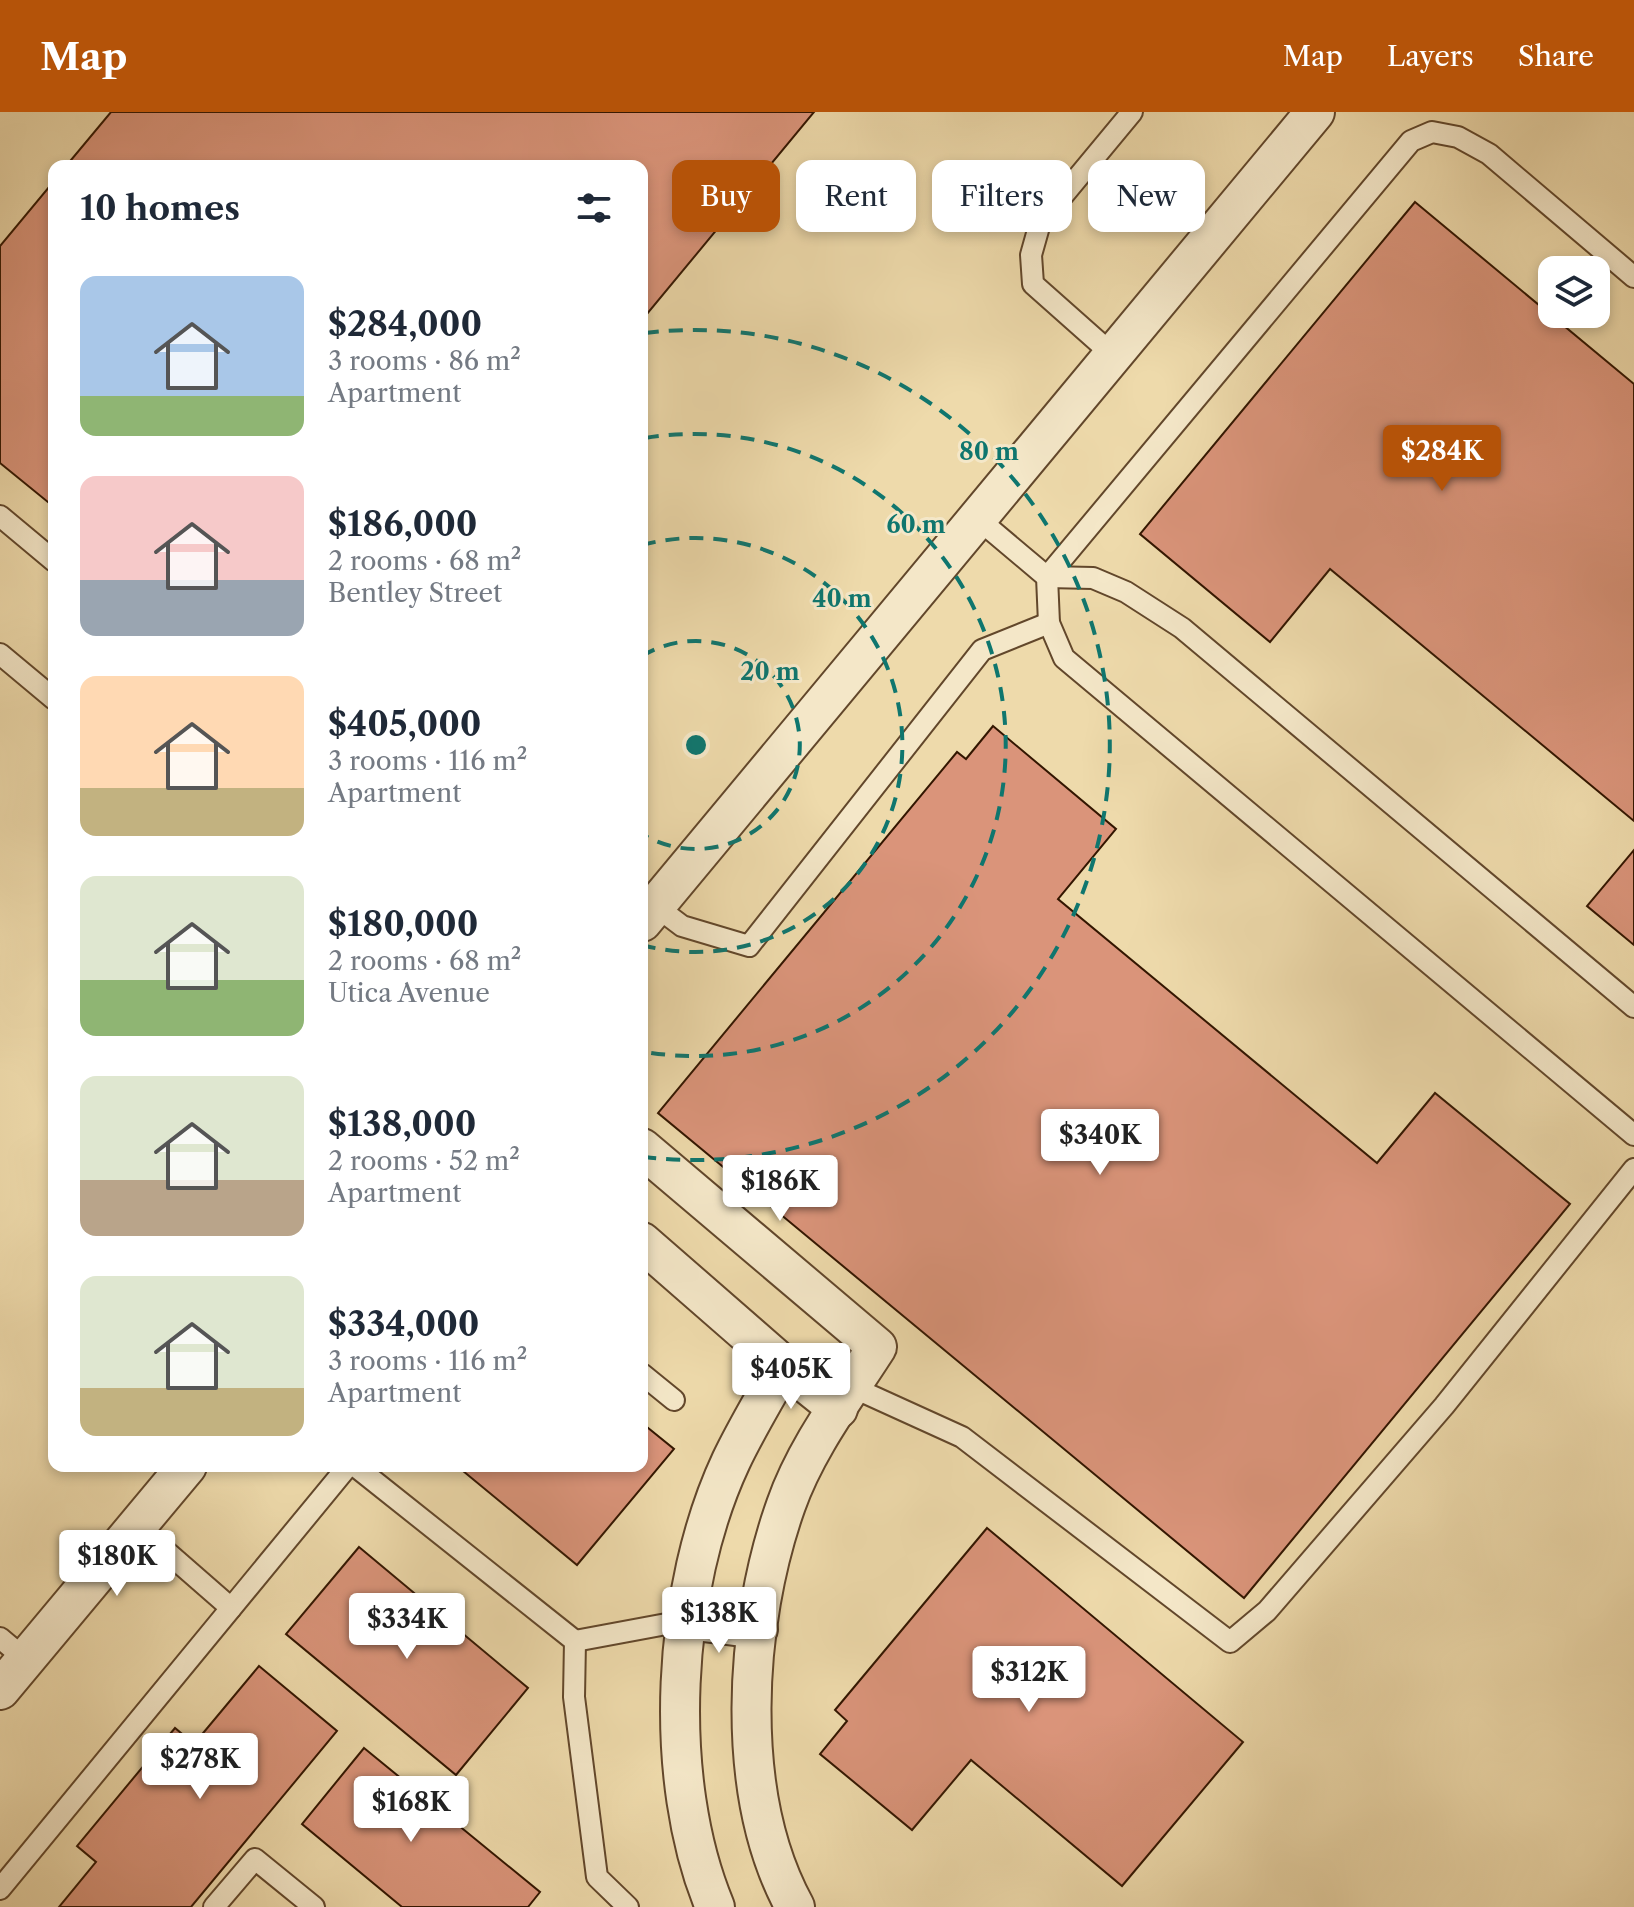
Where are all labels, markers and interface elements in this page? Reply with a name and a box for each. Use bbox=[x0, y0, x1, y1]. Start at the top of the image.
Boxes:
text: Map bbox=[40, 33, 128, 80]
text: Map bbox=[1283, 39, 1343, 73]
text: Layers bbox=[1387, 39, 1474, 73]
text: Share bbox=[1518, 39, 1594, 73]
chip: Buy bbox=[672, 160, 780, 232]
chip: Rent bbox=[796, 160, 916, 232]
chip: Filters bbox=[932, 160, 1072, 232]
chip: New bbox=[1088, 160, 1205, 232]
icon: filters bbox=[572, 186, 616, 230]
text: 10 homes bbox=[80, 187, 240, 229]
map controls bbox=[1538, 256, 1610, 328]
button: layers bbox=[1538, 256, 1610, 328]
text: $284,000 bbox=[328, 303, 482, 345]
icon: home bbox=[144, 308, 240, 404]
text: 3 rooms · 86 m² bbox=[328, 345, 521, 377]
text: Apartment bbox=[328, 377, 461, 409]
pin: $284K bbox=[1386, 425, 1498, 493]
text: $284K bbox=[1401, 435, 1483, 467]
text: 80 m bbox=[959, 437, 1019, 466]
text: $186,000 bbox=[328, 503, 477, 545]
icon: home bbox=[144, 508, 240, 604]
text: 60 m bbox=[886, 510, 946, 539]
text: 2 rooms · 68 m² bbox=[328, 545, 521, 577]
text: Bentley Street bbox=[328, 577, 502, 609]
text: 40 m bbox=[812, 584, 872, 613]
text: 20 m bbox=[740, 657, 800, 686]
text: $405,000 bbox=[328, 703, 481, 745]
icon: home bbox=[144, 708, 240, 804]
centre of rings bbox=[682, 731, 710, 759]
text: 3 rooms · 116 m² bbox=[328, 745, 527, 777]
text: Apartment bbox=[328, 777, 461, 809]
text: $180,000 bbox=[328, 903, 478, 945]
icon: home bbox=[144, 908, 240, 1004]
text: 2 rooms · 68 m² bbox=[328, 945, 521, 977]
text: Utica Avenue bbox=[328, 977, 490, 1009]
text: $138,000 bbox=[328, 1103, 476, 1145]
icon: home bbox=[144, 1108, 240, 1204]
pin: $340K bbox=[1044, 1109, 1156, 1177]
text: $340K bbox=[1059, 1119, 1141, 1151]
text: 2 rooms · 52 m² bbox=[328, 1145, 520, 1177]
pin: $186K bbox=[724, 1155, 836, 1223]
text: $186K bbox=[741, 1165, 819, 1197]
text: Apartment bbox=[328, 1177, 461, 1209]
text: $334,000 bbox=[328, 1303, 479, 1345]
icon: home bbox=[144, 1308, 240, 1404]
pin: $405K bbox=[735, 1343, 847, 1411]
text: 3 rooms · 116 m² bbox=[328, 1345, 527, 1377]
text: $405K bbox=[750, 1353, 832, 1385]
text: Apartment bbox=[328, 1377, 461, 1409]
pin: $180K bbox=[61, 1530, 173, 1598]
text: $180K bbox=[77, 1540, 157, 1572]
pin: $138K bbox=[663, 1587, 775, 1655]
pin: $334K bbox=[351, 1593, 463, 1661]
text: $138K bbox=[680, 1597, 758, 1629]
text: $334K bbox=[367, 1603, 447, 1635]
pin: $312K bbox=[973, 1646, 1085, 1714]
text: $312K bbox=[990, 1656, 1068, 1688]
pin: $278K bbox=[144, 1733, 256, 1801]
text: $278K bbox=[160, 1743, 240, 1775]
pin: $168K bbox=[355, 1776, 467, 1844]
text: $168K bbox=[372, 1786, 450, 1818]

